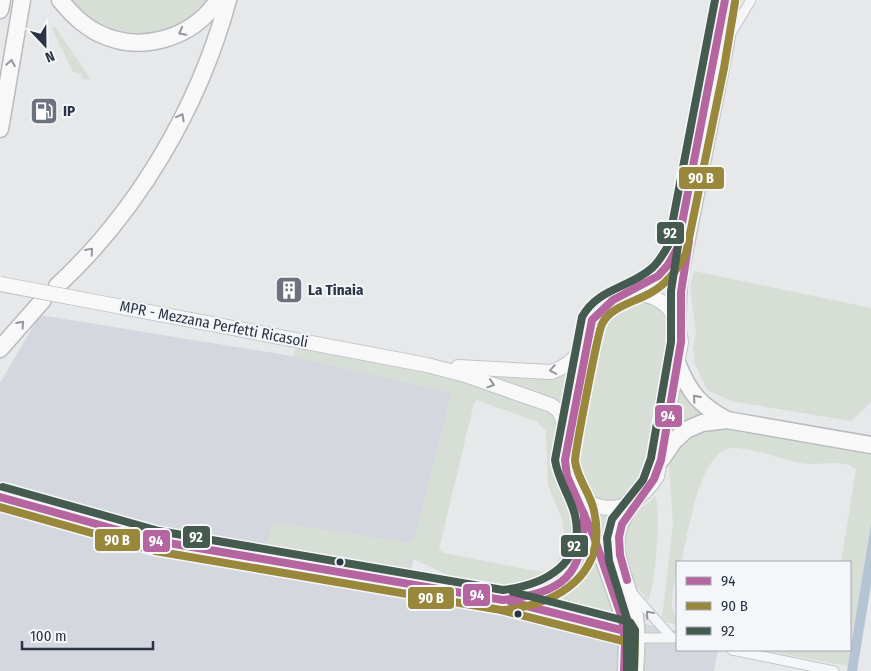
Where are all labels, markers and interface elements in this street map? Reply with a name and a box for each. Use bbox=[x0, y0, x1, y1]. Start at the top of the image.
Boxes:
north arrow bbox=[20, 20, 70, 70]
one-way arrow bbox=[178, 25, 187, 35]
text: N bbox=[43, 47, 57, 66]
one-way arrow bbox=[6, 59, 16, 68]
fuel station icon: IP bbox=[29, 96, 59, 126]
place label: IP bbox=[63, 102, 75, 120]
one-way arrow bbox=[175, 114, 185, 123]
line badge: 90 B bbox=[678, 166, 725, 190]
text: 90 B bbox=[688, 170, 714, 187]
line badge: 92 bbox=[656, 221, 685, 245]
text: 92 bbox=[663, 225, 677, 242]
one-way arrow bbox=[84, 247, 93, 256]
building icon: La Tinaia bbox=[274, 275, 304, 305]
place label: La Tinaia bbox=[308, 281, 364, 299]
street label: MPR - Mezzana Perfetti Ricasoli bbox=[118, 297, 310, 351]
one-way arrow bbox=[15, 320, 24, 329]
one-way arrow bbox=[549, 365, 558, 375]
one-way arrow bbox=[486, 378, 495, 388]
one-way arrow bbox=[694, 395, 702, 404]
line badge: 94 bbox=[654, 404, 683, 428]
text: 94 bbox=[661, 408, 675, 425]
line badge: 92 bbox=[182, 525, 211, 549]
line badge: 90 B bbox=[94, 528, 141, 552]
line badge: 94 bbox=[142, 529, 171, 553]
text: 92 bbox=[189, 529, 203, 546]
text: 90 B bbox=[104, 532, 130, 549]
text: 94 bbox=[149, 533, 163, 550]
line badge: 92 bbox=[560, 534, 589, 558]
text: 92 bbox=[567, 538, 581, 555]
unlabelled marker bbox=[335, 557, 345, 567]
legend bbox=[676, 561, 851, 651]
text: 94 bbox=[721, 572, 735, 590]
line badge: 94 bbox=[462, 583, 491, 607]
line badge: 90 B bbox=[407, 586, 455, 610]
text: 94 bbox=[470, 587, 484, 604]
text: 90 B bbox=[418, 590, 444, 607]
text: 90 B bbox=[721, 597, 748, 615]
unlabelled marker bbox=[513, 609, 523, 619]
one-way arrow bbox=[646, 611, 655, 620]
scale bar bbox=[22, 618, 154, 650]
text: 92 bbox=[721, 622, 735, 640]
text: 100 m bbox=[30, 627, 67, 645]

